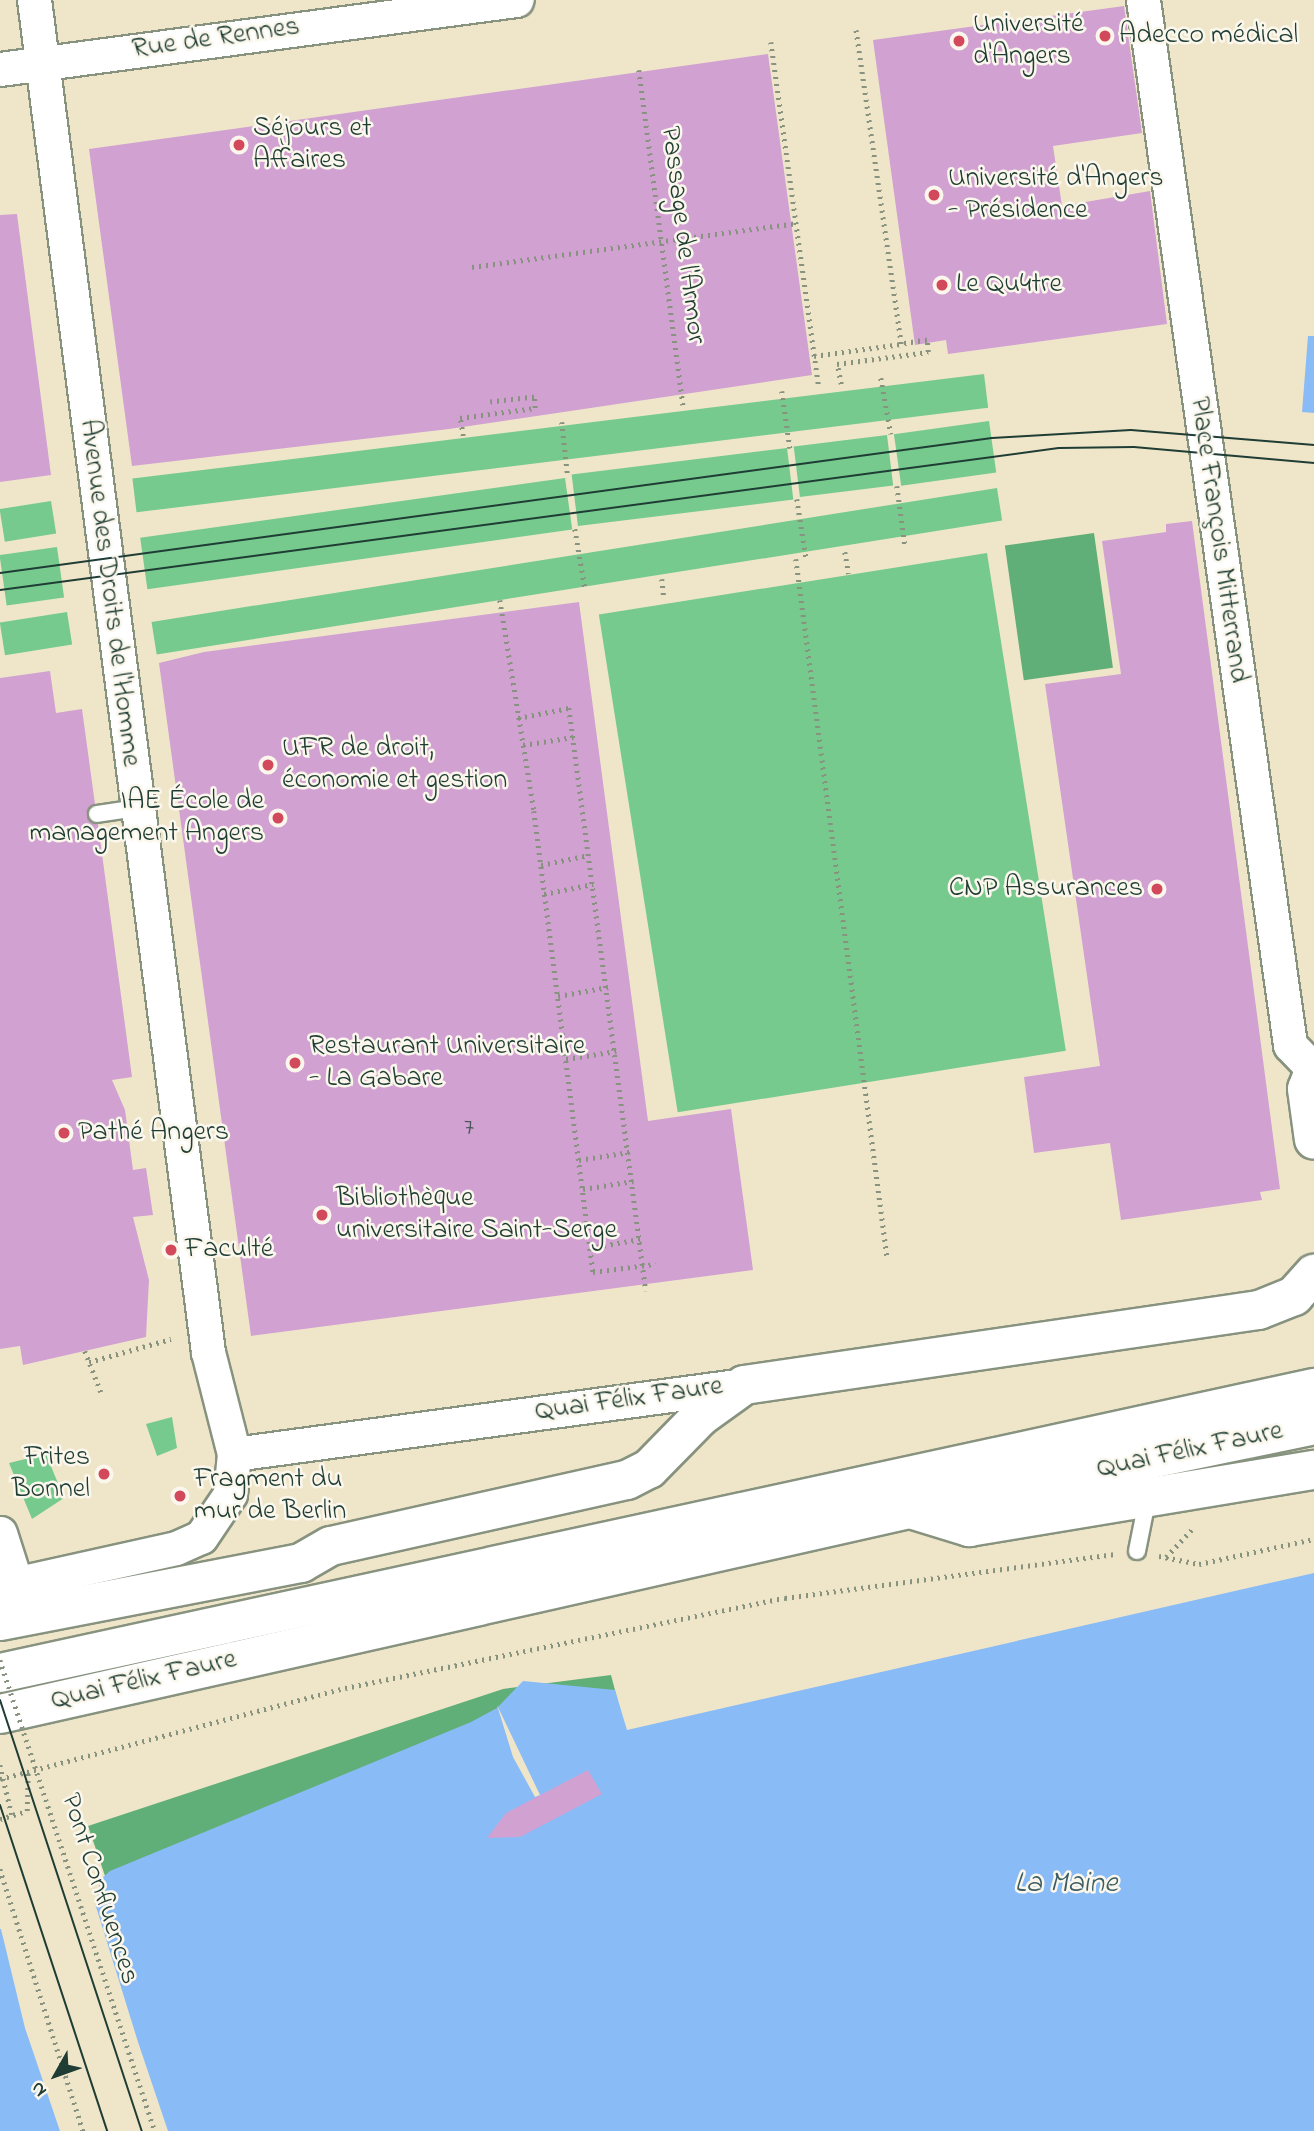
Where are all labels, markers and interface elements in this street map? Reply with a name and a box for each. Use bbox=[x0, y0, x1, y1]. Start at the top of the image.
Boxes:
place label: Université d'Angers bbox=[973, 8, 1084, 74]
street label: Rue de Rennes bbox=[130, 11, 302, 67]
place label: Adecco médical bbox=[1119, 19, 1298, 53]
marker: Adecco médical bbox=[1097, 28, 1113, 44]
marker: Université d'Angers bbox=[951, 33, 967, 49]
place label: Séjours et Affaires bbox=[253, 112, 371, 178]
street label: Passage de l'Armor bbox=[652, 124, 712, 346]
marker: Séjours et Affaires bbox=[231, 137, 247, 153]
place label: Université d'Angers - Présidence bbox=[948, 162, 1163, 228]
marker: Université d'Angers - Présidence bbox=[926, 187, 942, 203]
place label: Le Qu4tre bbox=[956, 268, 1062, 302]
marker: Le Qu4tre bbox=[934, 277, 950, 293]
street label: Place François Mitterrand bbox=[1181, 395, 1255, 685]
street label: Avenue des Droits de l'Homme bbox=[71, 418, 147, 768]
place label: UFR de droit, économie et gestion bbox=[282, 732, 507, 798]
marker: UFR de droit, économie et gestion bbox=[260, 757, 276, 773]
place label: IAE École de management Angers bbox=[29, 785, 264, 851]
marker: IAE École de management Angers bbox=[270, 810, 286, 826]
place label: CNP Assurances bbox=[949, 872, 1143, 906]
marker: CNP Assurances bbox=[1149, 881, 1165, 897]
place label: Restaurant Universitaire - La Gabare bbox=[309, 1030, 585, 1096]
marker: Restaurant Universitaire - La Gabare bbox=[287, 1055, 303, 1071]
house number: 7 bbox=[464, 1115, 474, 1143]
place label: Pathé Angers bbox=[78, 1116, 229, 1150]
marker: Pathé Angers bbox=[56, 1125, 72, 1141]
place label: Bibliothèque universitaire Saint-Serge bbox=[336, 1182, 617, 1248]
marker: Bibliothèque universitaire Saint-Serge bbox=[314, 1207, 330, 1223]
place label: Faculté bbox=[185, 1233, 273, 1267]
marker: Faculté bbox=[163, 1242, 179, 1258]
street label: Quai Félix Faure bbox=[533, 1370, 725, 1430]
street label: Quai Félix Faure bbox=[1094, 1415, 1286, 1487]
place label: Frites Bonnel bbox=[12, 1441, 90, 1507]
place label: Fragment du mur de Berlin bbox=[194, 1463, 346, 1529]
marker: Frites Bonnel bbox=[96, 1466, 112, 1482]
marker: Fragment du mur de Berlin bbox=[172, 1488, 188, 1504]
street label: Quai Félix Faure bbox=[48, 1643, 240, 1719]
street label: Pont Confluences bbox=[52, 1789, 146, 1989]
water label: La Maine bbox=[1015, 1866, 1117, 1902]
north arrow bbox=[21, 2040, 91, 2110]
text: N bbox=[25, 2075, 54, 2102]

